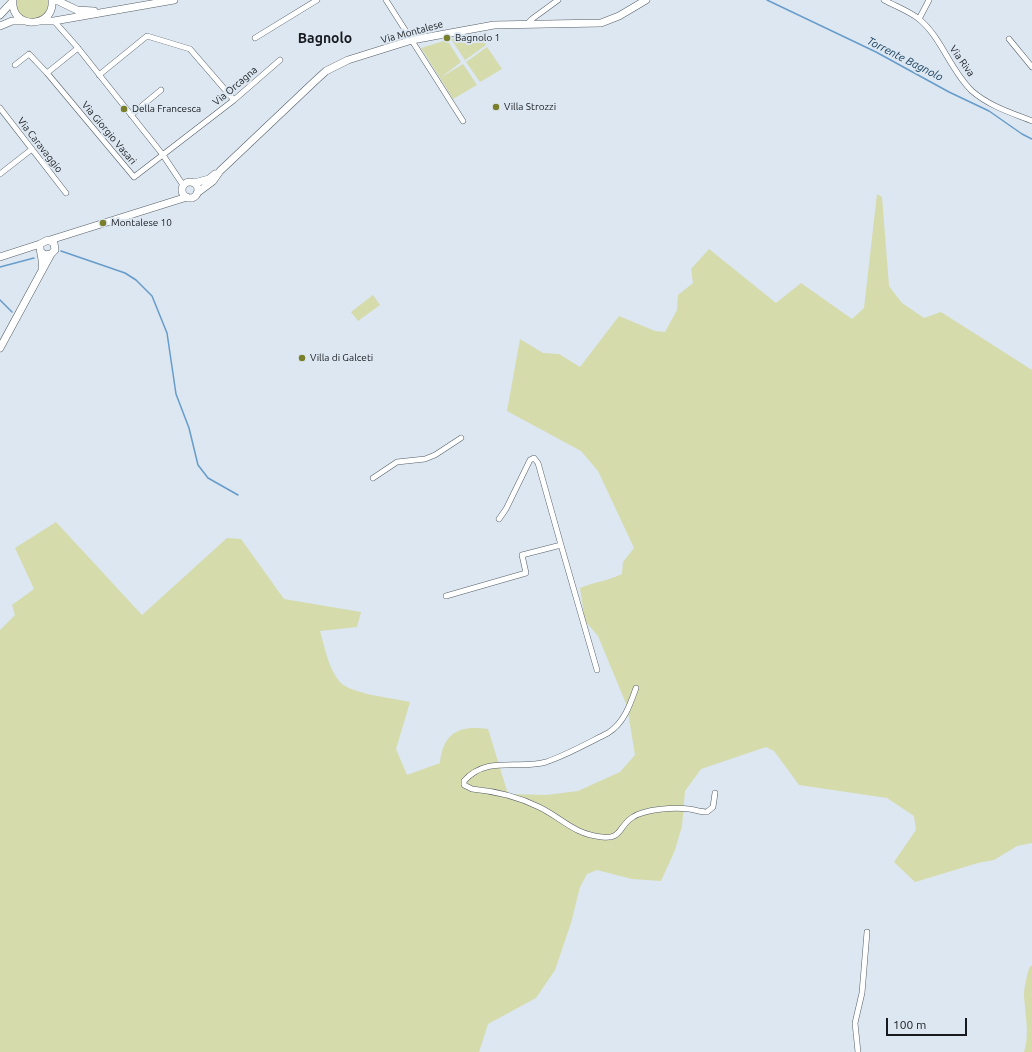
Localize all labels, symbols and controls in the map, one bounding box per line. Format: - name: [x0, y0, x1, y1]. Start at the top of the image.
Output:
- street label: Via Montalese: [380, 18, 444, 46]
- district label: Bagnolo: [298, 30, 352, 46]
- place label: Bagnolo 1: [455, 32, 500, 44]
- marker: Bagnolo 1: [442, 33, 452, 43]
- water label: Torrente Bagnolo: [865, 34, 945, 84]
- street label: Via Riva: [947, 43, 977, 79]
- street label: Via Orcagna: [210, 64, 260, 108]
- street label: Via Giorgio Vasari: [79, 99, 139, 167]
- place label: Villa Strozzi: [504, 101, 556, 113]
- marker: Villa Strozzi: [491, 102, 501, 112]
- place label: Della Francesca: [132, 103, 201, 115]
- marker: Della Francesca: [119, 104, 129, 114]
- street label: Via Caravaggio: [15, 115, 65, 175]
- place label: Montalese 10: [111, 217, 172, 229]
- marker: Montalese 10: [98, 218, 108, 228]
- place label: Villa di Galceti: [310, 352, 373, 364]
- marker: Villa di Galceti: [297, 353, 307, 363]
- scale bar: [888, 1010, 969, 1036]
- text: 100 m: [893, 1018, 926, 1031]

